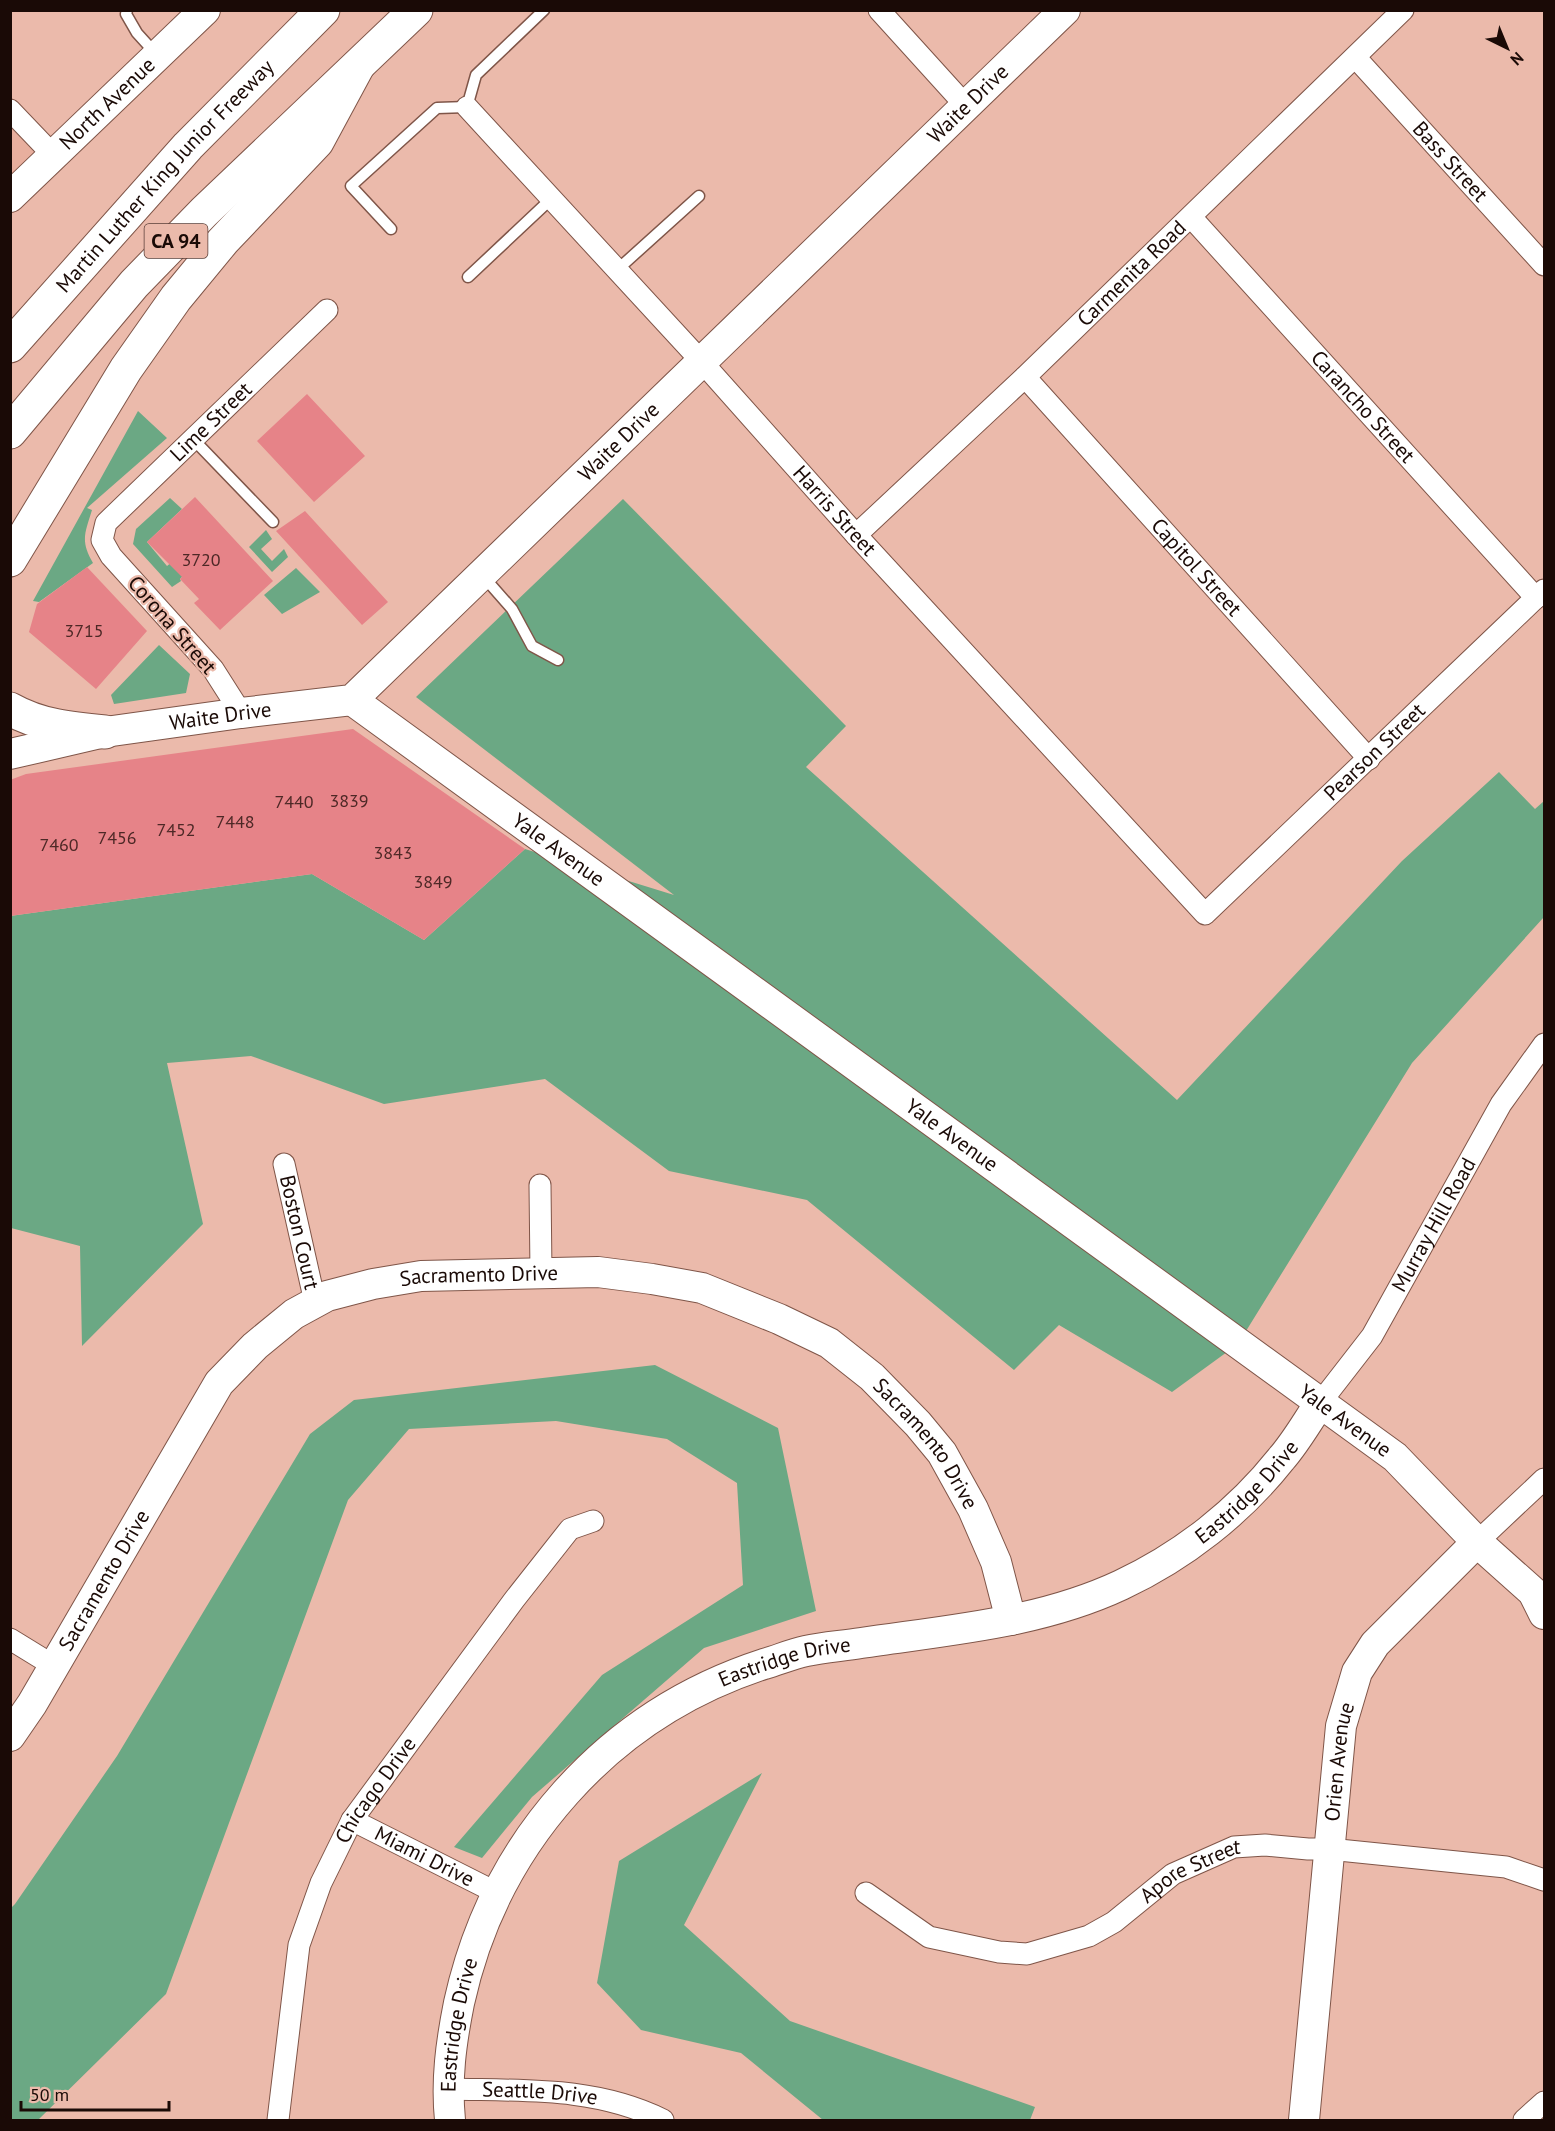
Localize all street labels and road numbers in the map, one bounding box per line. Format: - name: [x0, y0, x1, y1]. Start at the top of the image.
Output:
- street label: North Avenue: [54, 51, 161, 155]
- street label: Martin Luther King Junior Freeway: [50, 53, 279, 298]
- street label: Waite Drive: [921, 58, 1014, 149]
- street label: Bass Street: [1407, 115, 1494, 207]
- street label: Carmenita Road: [1071, 214, 1192, 332]
- road number: CA 94: [144, 224, 207, 258]
- street label: Carancho Street: [1305, 344, 1421, 468]
- street label: Lime Street: [164, 376, 257, 467]
- street label: Waite Drive: [572, 396, 665, 487]
- street label: Harris Street: [787, 459, 882, 561]
- street label: Capitol Street: [1146, 512, 1248, 622]
- street label: Corona Street: [122, 570, 223, 680]
- street label: Waite Drive: [167, 696, 273, 736]
- street label: Pearson Street: [1318, 697, 1430, 806]
- street label: Yale Avenue: [507, 807, 610, 892]
- street label: Yale Avenue: [900, 1092, 1004, 1178]
- street label: Murray Hill Road: [1385, 1153, 1481, 1296]
- street label: Boston Court: [274, 1172, 326, 1292]
- street label: Sacramento Drive: [397, 1259, 558, 1292]
- street label: Sacramento Drive: [868, 1372, 984, 1514]
- street label: Yale Avenue: [1294, 1378, 1397, 1463]
- street label: Eastridge Drive: [1189, 1435, 1304, 1550]
- street label: Sacramento Drive: [52, 1505, 155, 1655]
- street label: Eastridge Drive: [714, 1631, 852, 1693]
- street label: Orien Avenue: [1318, 1699, 1360, 1822]
- street label: Chicago Drive: [329, 1731, 422, 1848]
- street label: Miami Drive: [370, 1820, 479, 1892]
- street label: Apore Street: [1134, 1833, 1241, 1909]
- street label: Eastridge Drive: [435, 1954, 483, 2092]
- street label: Seattle Drive: [482, 2076, 600, 2111]

